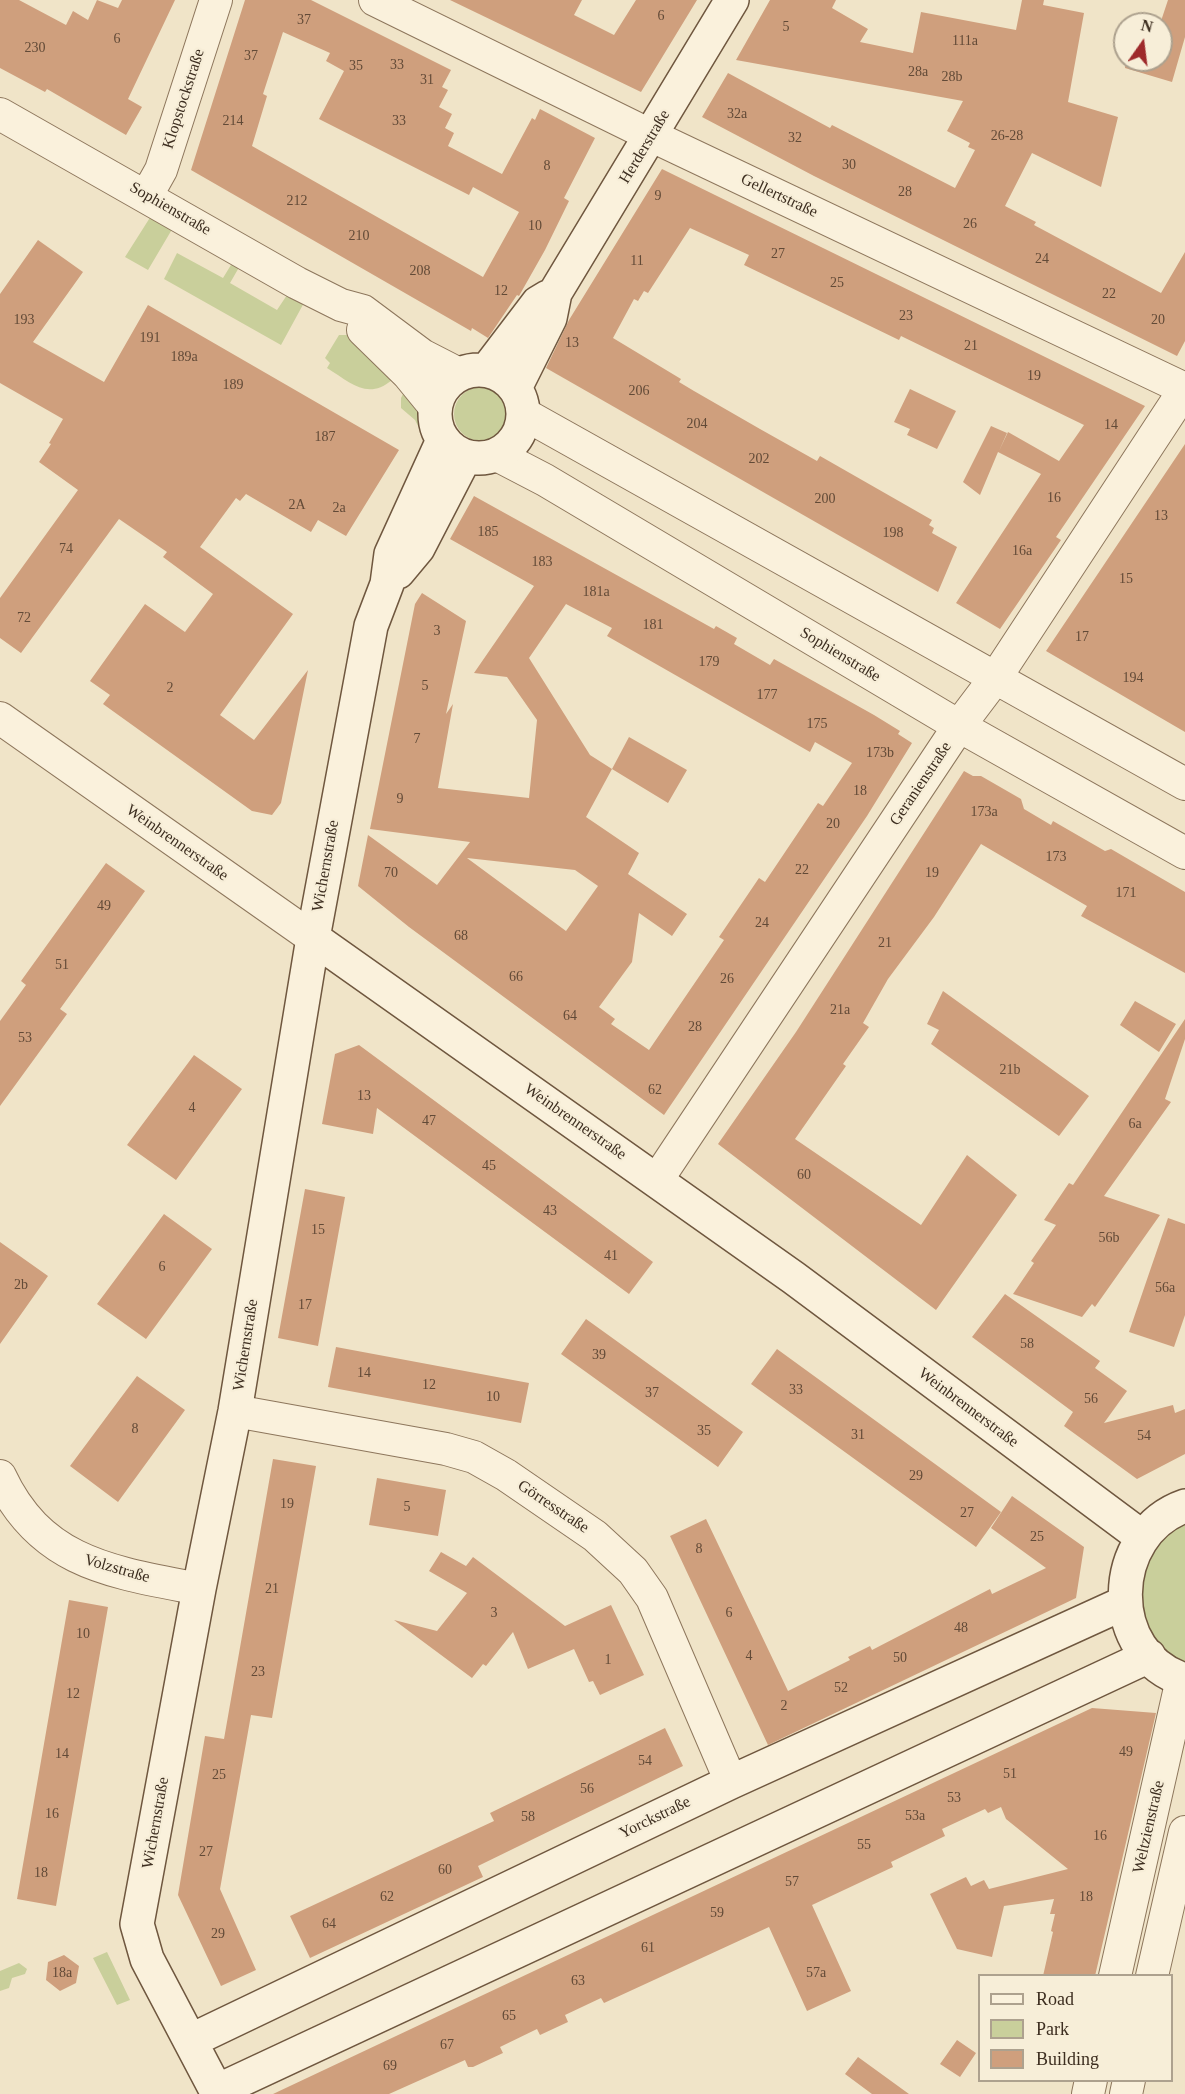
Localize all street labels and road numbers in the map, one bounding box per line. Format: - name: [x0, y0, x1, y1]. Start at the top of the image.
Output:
- street label: Klopstockstraße: [159, 47, 209, 151]
- street label: Herderstraße: [615, 107, 675, 187]
- street label: Gellertstraße: [738, 170, 820, 222]
- street label: Sophienstraße: [126, 178, 214, 240]
- street label: Sophienstraße: [796, 623, 884, 687]
- street label: Geranienstraße: [886, 738, 956, 830]
- street label: Weinbrennerstraße: [122, 801, 232, 885]
- street label: Wichernstraße: [309, 819, 343, 913]
- street label: Weinbrennerstraße: [520, 1080, 630, 1164]
- street label: Wichernstraße: [229, 1298, 263, 1392]
- street label: Weinbrennerstraße: [914, 1364, 1022, 1452]
- street label: Görresstraße: [514, 1476, 592, 1538]
- street label: Volzstraße: [82, 1551, 152, 1587]
- street label: Wichernstraße: [139, 1776, 173, 1870]
- street label: Weltzienstraße: [1129, 1779, 1169, 1875]
- street label: Yorckstraße: [616, 1793, 694, 1843]

